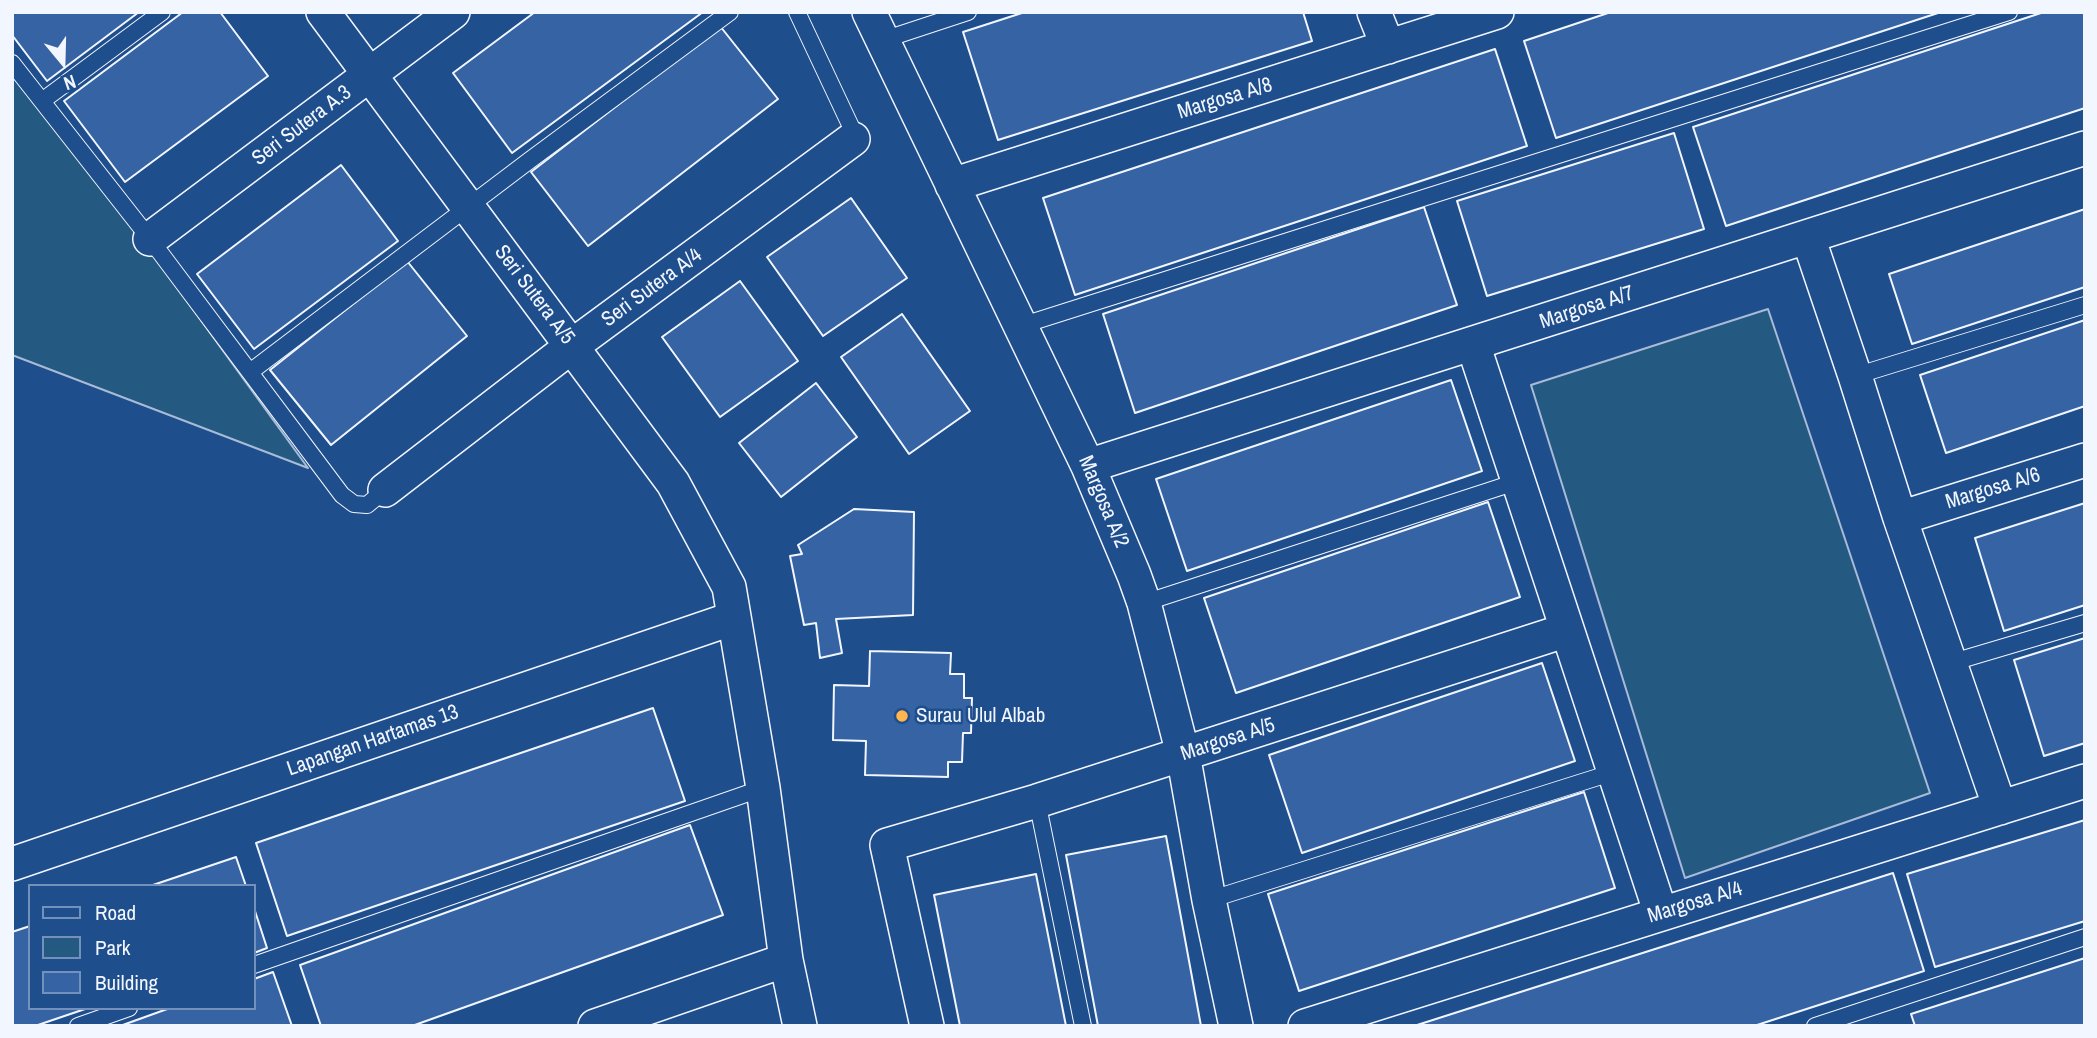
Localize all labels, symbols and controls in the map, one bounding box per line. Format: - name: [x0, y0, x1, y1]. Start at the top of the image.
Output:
- north arrow: [28, 28, 98, 98]
- text: N: [60, 69, 79, 97]
- street label: Margosa A/8: [1175, 73, 1275, 125]
- street label: Seri Sutera A.3: [247, 81, 357, 171]
- street label: Seri Sutera A/5: [489, 240, 579, 350]
- street label: Seri Sutera A/4: [597, 243, 707, 333]
- street label: Margosa A/7: [1537, 281, 1637, 335]
- street label: Margosa A/2: [1072, 452, 1134, 552]
- street label: Margosa A/6: [1943, 463, 2043, 515]
- street label: Lapangan Hartamas 13: [284, 700, 462, 782]
- place label: Surau Ulul Albab: [916, 703, 1045, 729]
- marker: Surau Ulul Albab: [894, 708, 910, 724]
- street label: Margosa A/5: [1178, 713, 1278, 767]
- street label: Margosa A/4: [1645, 877, 1745, 929]
- legend: [28, 884, 256, 1010]
- text: Road: [95, 898, 136, 927]
- text: Park: [95, 933, 130, 962]
- text: Building: [95, 968, 158, 997]

